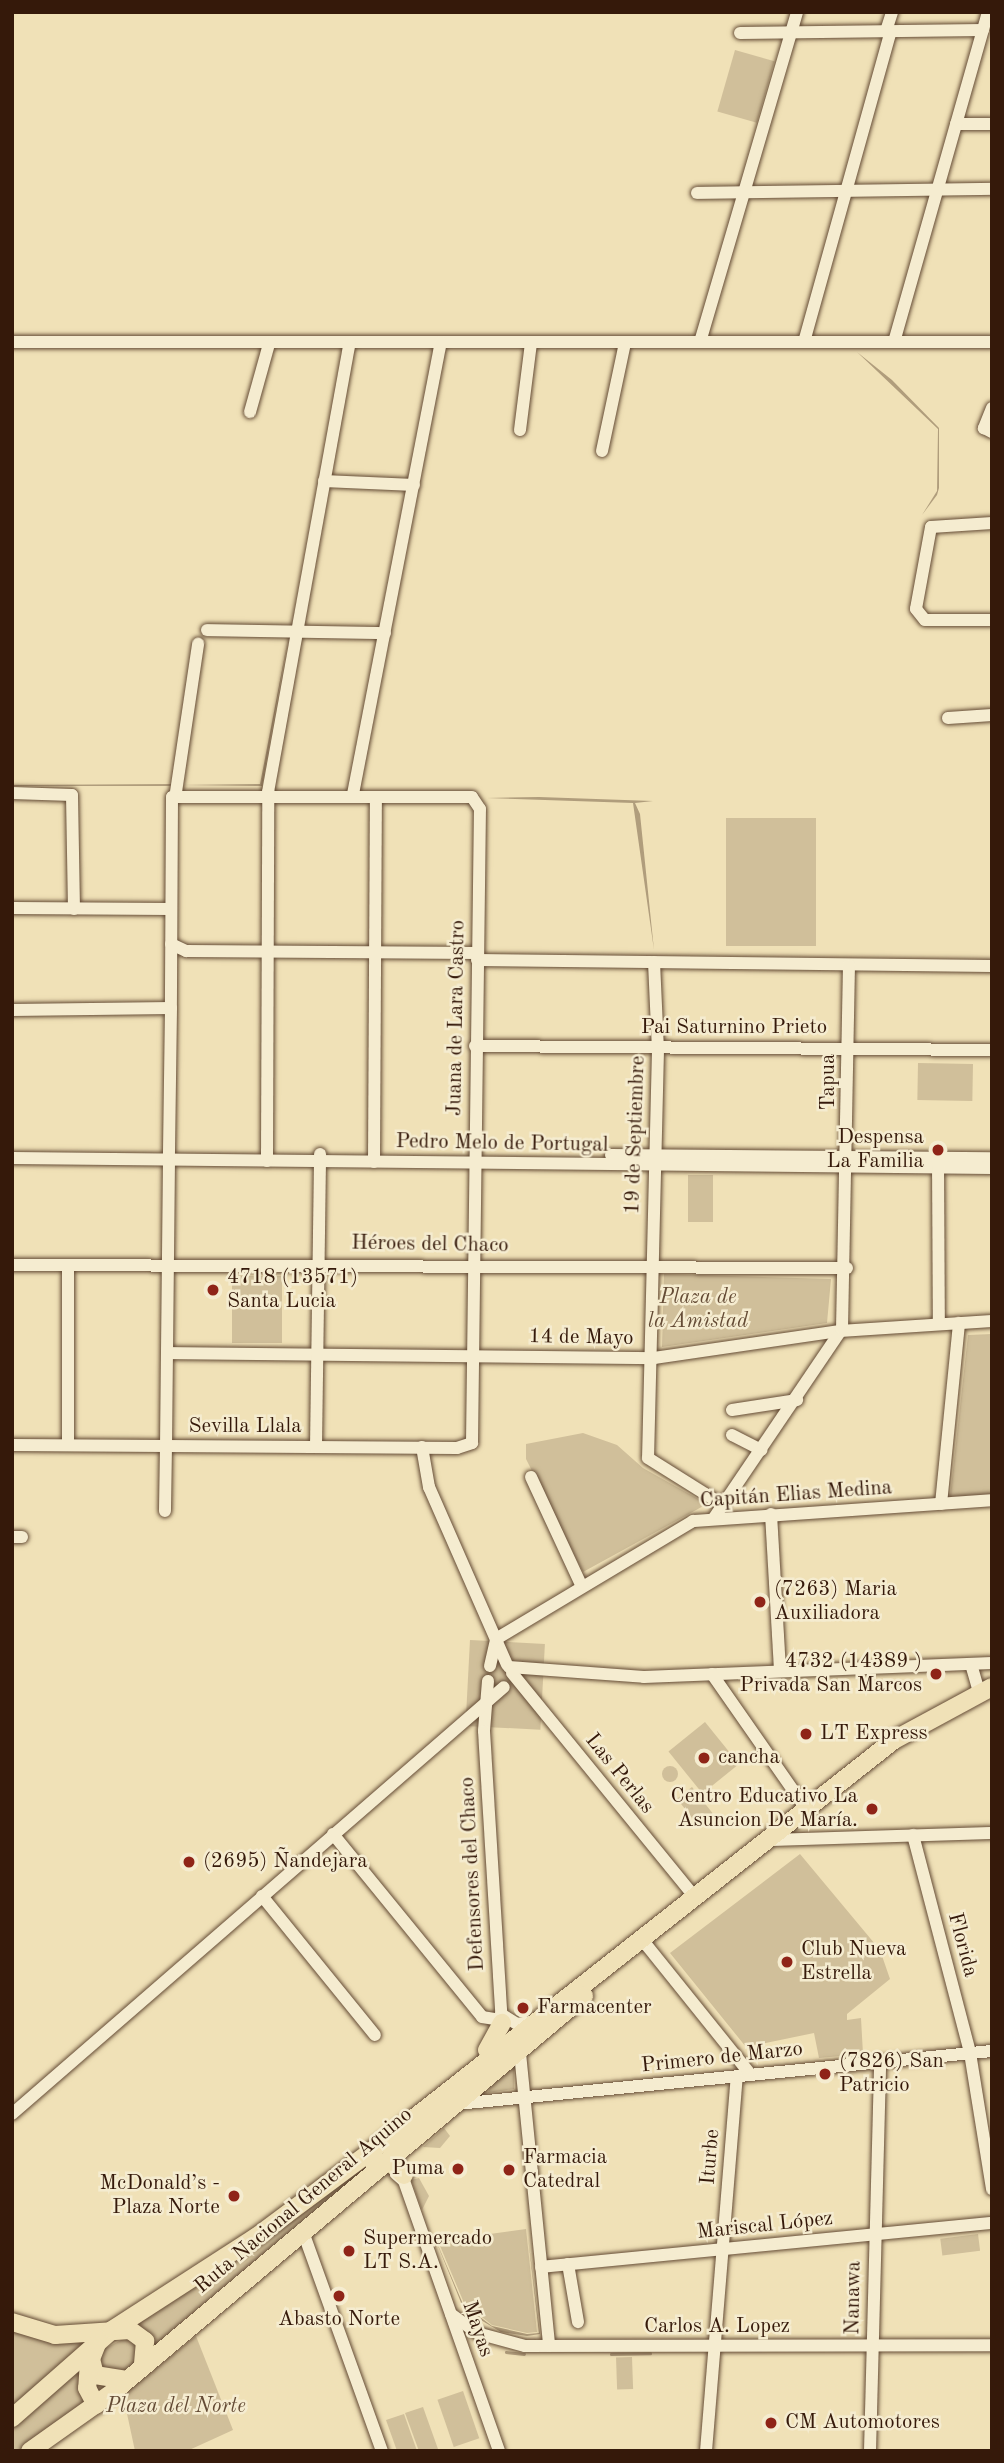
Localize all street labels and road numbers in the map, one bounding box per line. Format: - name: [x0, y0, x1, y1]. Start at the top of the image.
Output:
- street label: Juana de Lara Castro: [443, 920, 471, 1116]
- street label: Pai Saturnino Prieto: [641, 1015, 827, 1041]
- street label: Tapua: [816, 1054, 842, 1110]
- street label: 19 de Septiembre: [621, 1055, 651, 1215]
- street label: Pedro Melo de Portugal: [395, 1130, 609, 1158]
- street label: Héroes del Chaco: [351, 1231, 509, 1259]
- street label: 14 de Mayo: [528, 1324, 634, 1352]
- street label: Sevilla Llala: [188, 1414, 302, 1440]
- street label: Capitán Elias Medina: [699, 1476, 893, 1514]
- street label: Las Perlas: [579, 1729, 659, 1819]
- street label: Defensores del Chaco: [455, 1776, 491, 1972]
- street label: Florida: [941, 1910, 983, 1980]
- street label: Primero de Marzo: [640, 2037, 804, 2079]
- street label: Ruta Nacional General Aquino: [190, 2103, 418, 2299]
- street label: Iturbe: [696, 2128, 726, 2186]
- street label: Mariscal López: [696, 2206, 834, 2246]
- street label: Nanawa: [841, 2261, 867, 2335]
- street label: Mayas: [456, 2298, 498, 2360]
- street label: Carlos A. Lopez: [644, 2314, 790, 2340]

